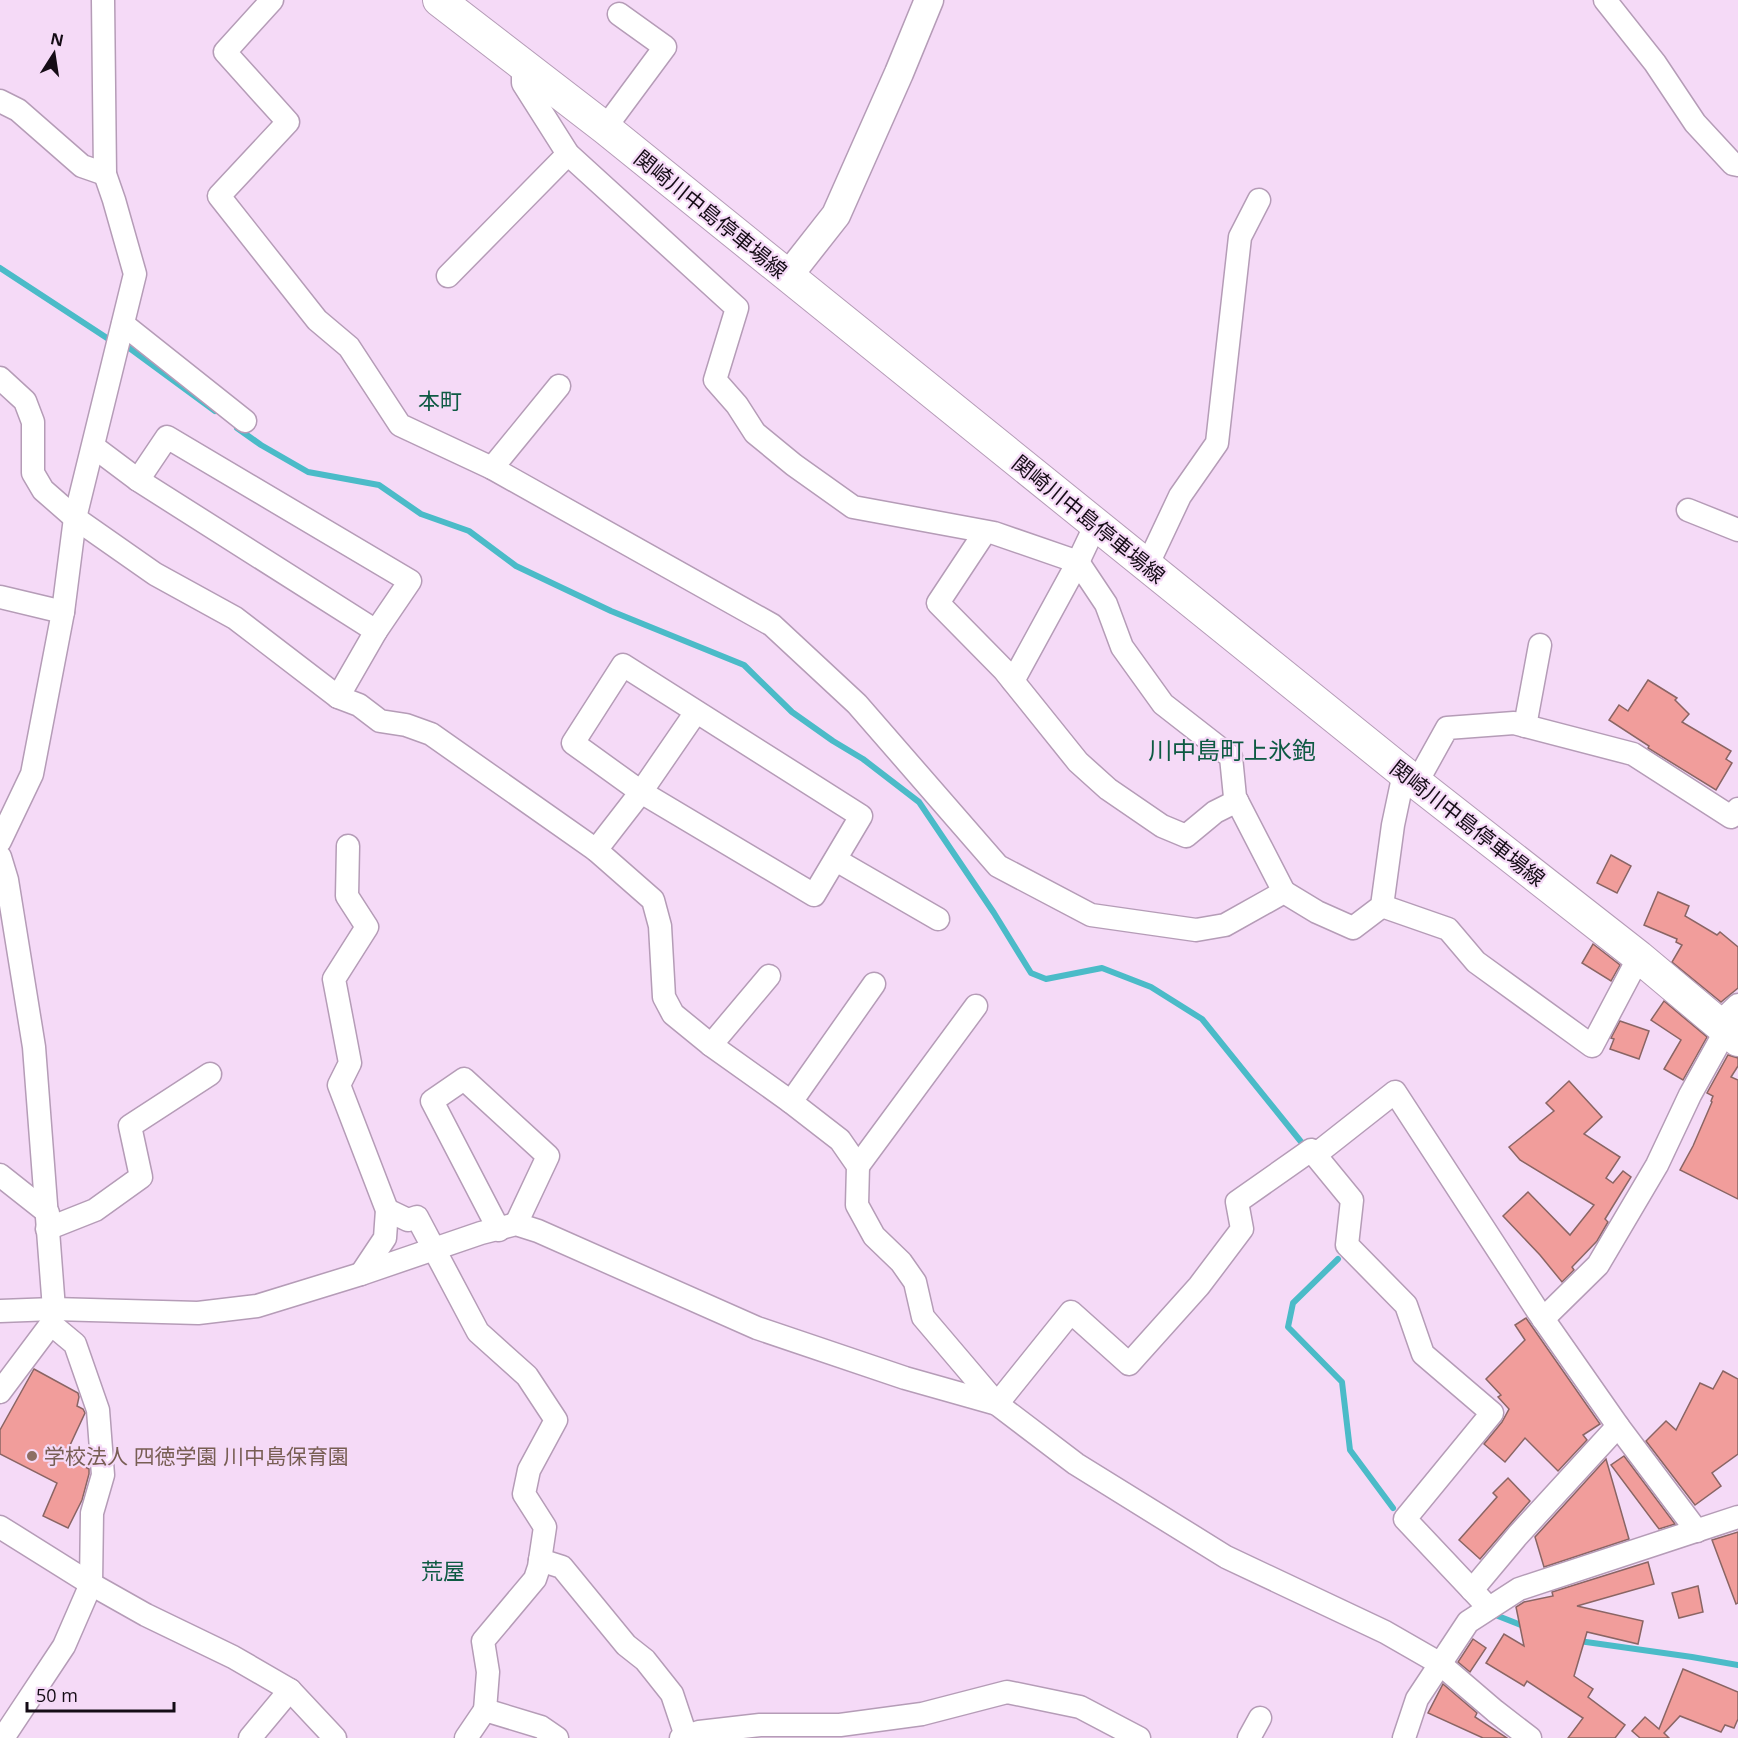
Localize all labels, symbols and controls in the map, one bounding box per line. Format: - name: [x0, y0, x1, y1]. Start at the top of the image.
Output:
- north arrow: [24, 24, 84, 84]
- text: N: [48, 27, 66, 51]
- street label: 関崎川中島停車場線: [629, 144, 793, 284]
- district label: 本町: [418, 385, 462, 415]
- street label: 関崎川中島停車場線: [1007, 449, 1171, 589]
- district label: 川中島町上氷鉋: [1148, 733, 1316, 766]
- street label: 関崎川中島停車場線: [1385, 754, 1551, 892]
- place label: 学校法人 四徳学園 川中島保育園: [44, 1442, 349, 1470]
- marker: 学校法人 四徳学園 川中島保育園: [25, 1449, 39, 1463]
- district label: 荒屋: [421, 1555, 465, 1585]
- scale bar: [27, 1675, 174, 1713]
- text: 50 m: [36, 1683, 78, 1707]

